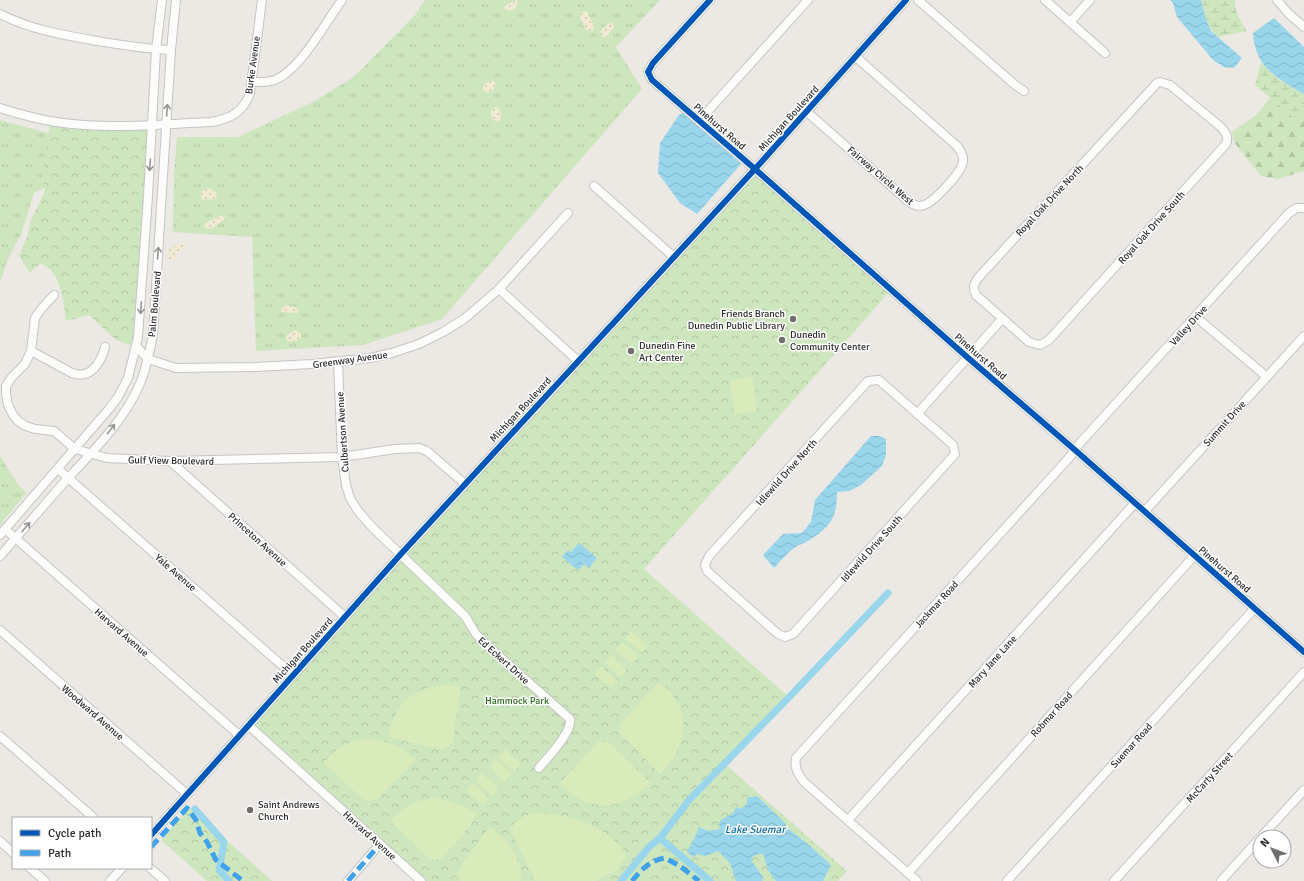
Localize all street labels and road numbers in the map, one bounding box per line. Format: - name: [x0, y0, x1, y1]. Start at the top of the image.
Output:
- street label: Burke Avenue: [243, 35, 263, 95]
- street label: Michigan Boulevard: [756, 83, 822, 154]
- street label: Pinehurst Road: [691, 101, 748, 153]
- street label: Fairway Circle West: [845, 144, 916, 208]
- street label: Royal Oak Drive North: [1013, 162, 1086, 239]
- street label: Royal Oak Drive South: [1116, 189, 1188, 267]
- street label: Palm Boulevard: [146, 270, 164, 338]
- street label: Valley Drive: [1167, 303, 1210, 348]
- street label: Pinehurst Road: [952, 331, 1009, 383]
- street label: Greenway Avenue: [312, 349, 388, 371]
- street label: Michigan Boulevard: [487, 375, 554, 445]
- street label: Culbertson Avenue: [334, 391, 352, 473]
- street label: Summit Drive: [1201, 398, 1249, 449]
- street label: Idlewild Drive North: [754, 437, 820, 509]
- street label: Gulf View Boulevard: [128, 454, 214, 468]
- street label: Princeton Avenue: [226, 510, 289, 569]
- street label: Idlewild Drive South: [838, 513, 905, 585]
- street label: Pinehurst Road: [1196, 544, 1253, 596]
- street label: Yale Avenue: [152, 552, 199, 594]
- street label: Jackmar Road: [912, 579, 961, 631]
- street label: Harvard Avenue: [92, 606, 151, 660]
- street label: Michigan Boulevard: [270, 615, 336, 686]
- street label: Mary Jane Lane: [966, 633, 1019, 690]
- street label: Ed Eckert Drive: [475, 635, 532, 687]
- street label: Woodward Avenue: [59, 683, 126, 743]
- street label: Robmar Road: [1028, 690, 1075, 740]
- street label: Suemar Road: [1108, 721, 1155, 771]
- street label: McCarty Street: [1184, 749, 1236, 806]
- street label: Harvard Avenue: [340, 809, 399, 863]

